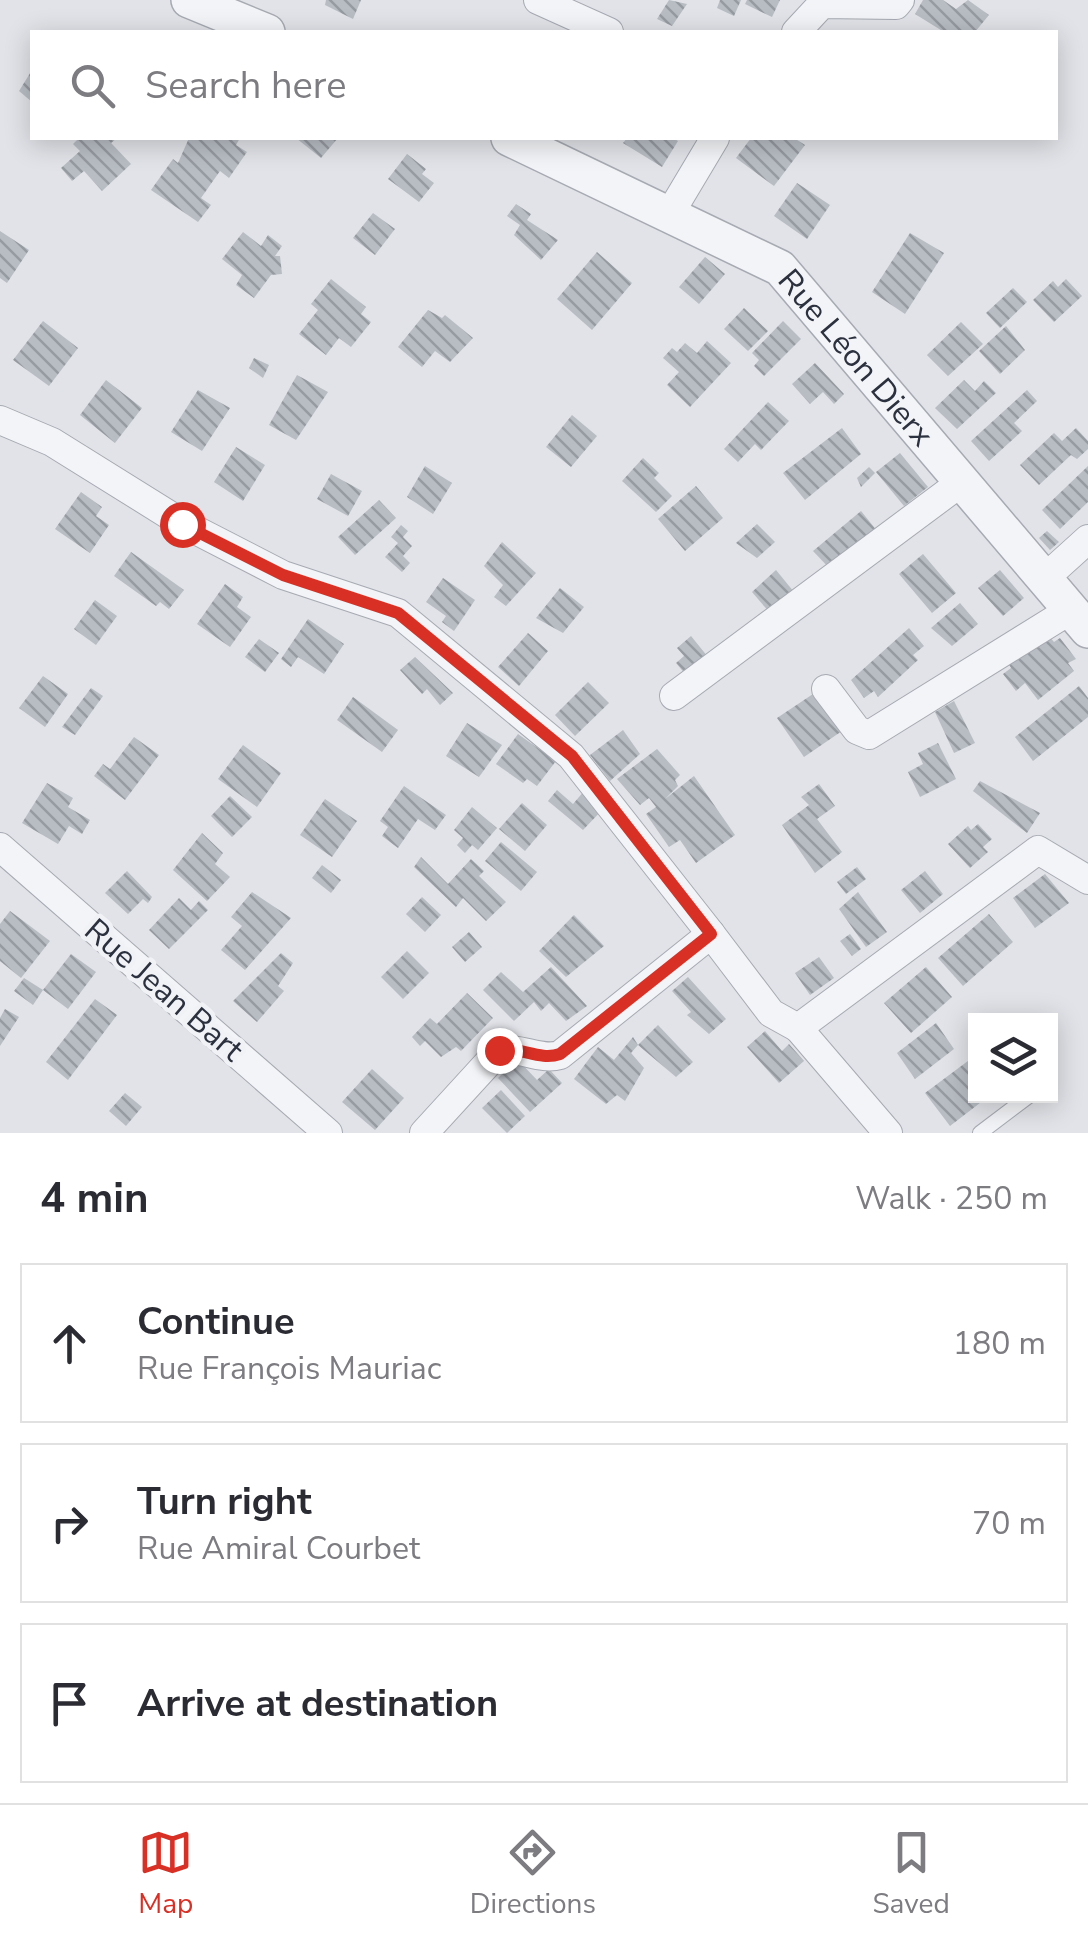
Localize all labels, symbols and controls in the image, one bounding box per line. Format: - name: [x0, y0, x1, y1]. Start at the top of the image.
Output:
- search box: [30, 30, 1058, 140]
- icon: search: [65, 58, 120, 113]
- text: Search here: [145, 60, 346, 111]
- street label: Rue Léon Dierx: [769, 260, 944, 455]
- route start: [160, 502, 206, 548]
- street label: Rue Jean Bart: [75, 909, 253, 1072]
- map controls: [968, 1013, 1058, 1103]
- button: layers: [968, 1013, 1058, 1103]
- route end: [477, 1028, 523, 1074]
- text: 4 min: [40, 1170, 149, 1227]
- text: Walk · 250 m: [855, 1177, 1048, 1220]
- text: Continue: [137, 1296, 295, 1347]
- icon: ahead: [42, 1316, 97, 1371]
- text: 180 m: [953, 1322, 1046, 1365]
- text: Rue François Mauriac: [137, 1347, 442, 1390]
- text: Turn right: [137, 1476, 312, 1527]
- icon: right: [42, 1496, 97, 1551]
- text: 70 m: [972, 1502, 1046, 1545]
- text: Rue Amiral Courbet: [137, 1527, 420, 1570]
- icon: arrive: [42, 1676, 97, 1731]
- text: Arrive at destination: [137, 1678, 498, 1729]
- tab: Map: [138, 1825, 193, 1923]
- tab: Directions: [470, 1825, 596, 1923]
- tab: Saved: [872, 1825, 950, 1923]

